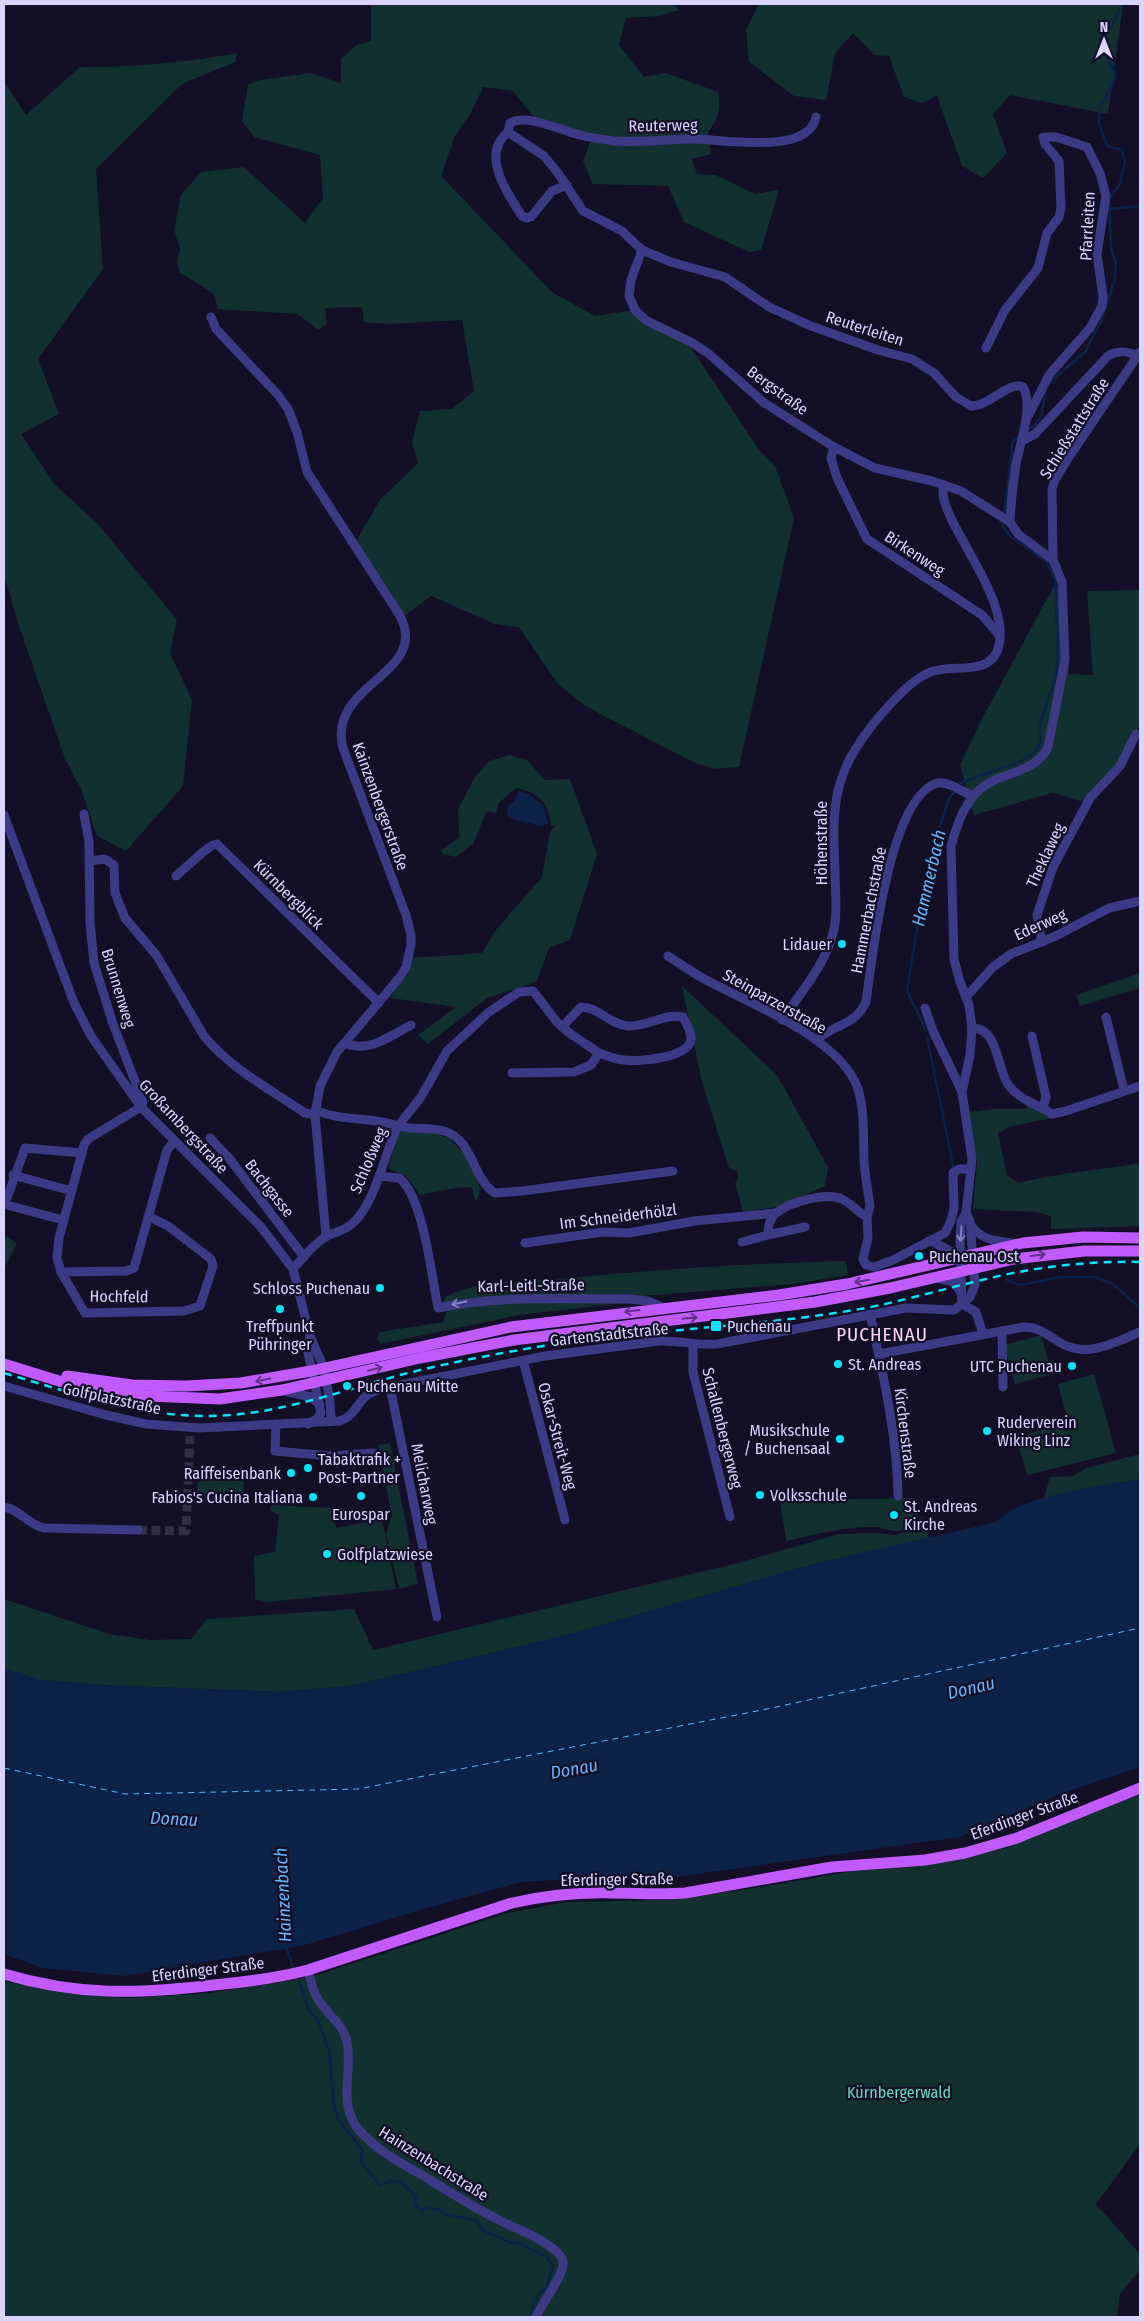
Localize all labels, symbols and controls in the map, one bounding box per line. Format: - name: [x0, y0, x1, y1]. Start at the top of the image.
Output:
- north arrow: [1079, 15, 1129, 65]
- text: N: [1100, 19, 1108, 36]
- street label: Reuterweg: [628, 115, 698, 136]
- street label: Pfarrleiten: [1076, 191, 1099, 261]
- street label: Reuterleiten: [824, 307, 906, 350]
- street label: Bergstraße: [743, 362, 812, 419]
- street label: Schießstattstraße: [1036, 374, 1113, 482]
- street label: Birkenweg: [881, 527, 949, 580]
- street label: Kainzenbergerstraße: [349, 740, 413, 873]
- street label: Höhenstraße: [812, 801, 831, 885]
- street label: Theklaweg: [1022, 819, 1069, 891]
- water label: Hammerbach: [907, 828, 951, 928]
- street label: Hammerbachstraße: [847, 845, 890, 975]
- street label: Kürnbergblick: [250, 855, 328, 934]
- street label: Ederweg: [1011, 904, 1070, 944]
- place label: Lidauer: [783, 935, 832, 954]
- marker: Lidauer: [836, 938, 848, 950]
- street label: Brunnenweg: [97, 946, 140, 1030]
- street label: Steinparzerstraße: [719, 965, 830, 1038]
- street label: Großambergstraße: [135, 1075, 232, 1178]
- street label: Schloßweg: [346, 1124, 391, 1196]
- street label: Bachgasse: [241, 1156, 298, 1221]
- street label: Im Schneiderhölzl: [558, 1200, 678, 1233]
- one-way arrow: [956, 1226, 965, 1242]
- place label: Puchenau Ost: [929, 1247, 1020, 1266]
- marker: Puchenau Ost: [913, 1250, 925, 1262]
- one-way arrow: [1030, 1250, 1046, 1260]
- street label: Karl-Leitl-Straße: [477, 1275, 585, 1296]
- one-way arrow: [854, 1277, 870, 1286]
- place label: Schloss Puchenau: [253, 1279, 370, 1298]
- marker: Schloss Puchenau: [374, 1282, 386, 1294]
- street label: Hochfeld: [89, 1286, 149, 1307]
- one-way arrow: [452, 1299, 468, 1309]
- marker: Treffpunkt Pühringer: [274, 1303, 286, 1315]
- one-way arrow: [624, 1306, 640, 1316]
- one-way arrow: [682, 1313, 698, 1323]
- place label: Treffpunkt Pühringer: [246, 1317, 315, 1354]
- place label: Puchenau: [727, 1317, 791, 1336]
- street label: Gartenstadtstraße: [549, 1319, 669, 1350]
- marker: Puchenau: [709, 1319, 723, 1333]
- district label: PUCHENAU: [836, 1323, 928, 1346]
- place label: St. Andreas: [848, 1355, 921, 1374]
- place label: UTC Puchenau: [970, 1357, 1062, 1376]
- marker: St. Andreas: [832, 1358, 844, 1370]
- marker: UTC Puchenau: [1066, 1360, 1078, 1372]
- one-way arrow: [366, 1364, 382, 1373]
- street label: Schallenbergerweg: [698, 1366, 747, 1491]
- one-way arrow: [256, 1375, 272, 1385]
- place label: Puchenau Mitte: [357, 1377, 459, 1396]
- street label: Golfplatzstraße: [61, 1379, 163, 1418]
- marker: Puchenau Mitte: [341, 1380, 353, 1392]
- street label: Oskar-Streit-Weg: [534, 1380, 581, 1492]
- street label: Kirchenstraße: [891, 1387, 920, 1479]
- place label: Ruderverein Wiking Linz: [997, 1413, 1077, 1450]
- place label: Musikschule / Buchensaal: [744, 1421, 830, 1458]
- marker: Ruderverein Wiking Linz: [981, 1425, 993, 1437]
- marker: Musikschule / Buchensaal: [834, 1433, 846, 1445]
- street label: Melicharweg: [407, 1442, 442, 1527]
- place label: Tabaktrafik + Post-Partner: [318, 1450, 401, 1487]
- marker: Tabaktrafik + Post-Partner: [302, 1462, 314, 1474]
- place label: Raiffeisenbank: [184, 1464, 282, 1483]
- marker: Raiffeisenbank: [285, 1467, 297, 1479]
- place label: Volksschule: [770, 1486, 847, 1505]
- place label: Fabios's Cucina Italiana: [151, 1488, 303, 1507]
- marker: Volksschule: [754, 1489, 766, 1501]
- marker: Eurospar: [355, 1490, 367, 1502]
- marker: Fabios's Cucina Italiana: [307, 1491, 319, 1503]
- place label: St. Andreas Kirche: [904, 1497, 977, 1534]
- place label: Eurospar: [332, 1505, 390, 1524]
- marker: St. Andreas Kirche: [888, 1509, 900, 1521]
- place label: Golfplatzwiese: [337, 1545, 433, 1564]
- marker: Golfplatzwiese: [321, 1548, 333, 1560]
- water label: Donau: [945, 1672, 997, 1704]
- water label: Donau: [548, 1754, 600, 1784]
- street label: Eferdinger Straße: [968, 1787, 1081, 1844]
- water label: Donau: [149, 1807, 199, 1831]
- water label: Hainzenbach: [270, 1847, 296, 1943]
- street label: Eferdinger Straße: [560, 1869, 674, 1890]
- street label: Eferdinger Straße: [151, 1953, 265, 1986]
- park label: Kürnbergerwald: [847, 2083, 951, 2102]
- street label: Hainzenbachstraße: [375, 2122, 492, 2205]

